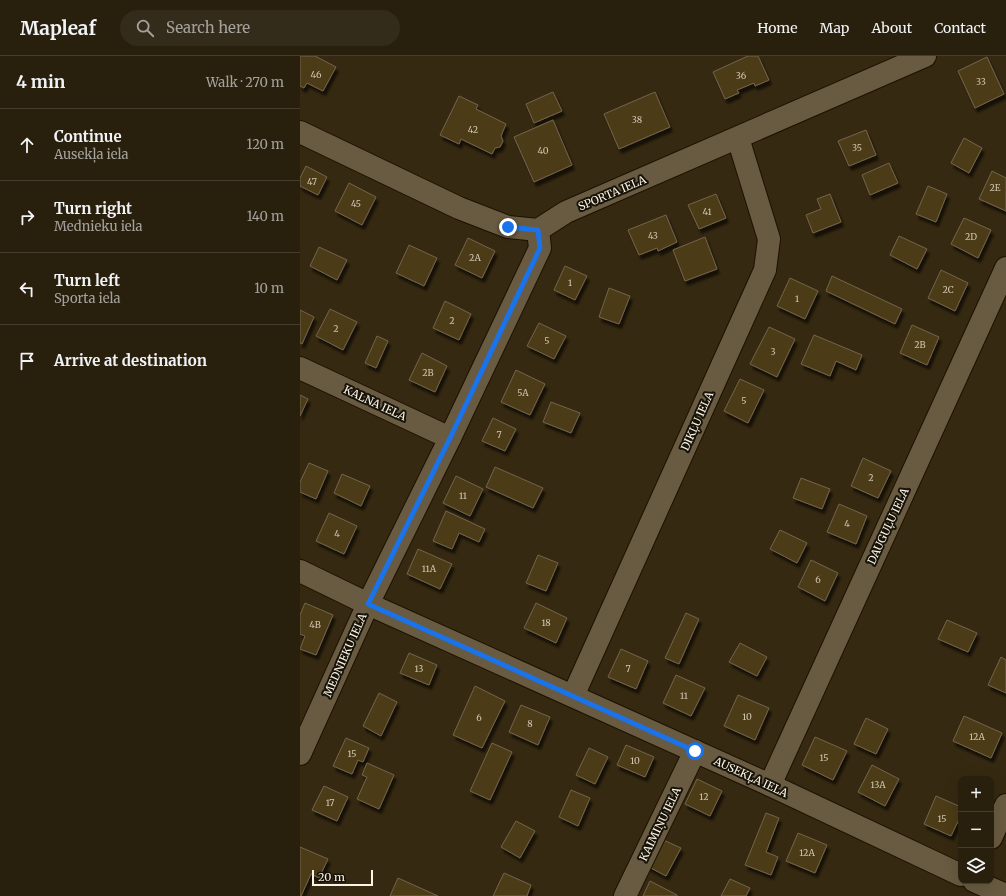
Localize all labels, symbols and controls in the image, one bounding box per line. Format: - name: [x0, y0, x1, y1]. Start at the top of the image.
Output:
- search box: [120, 10, 400, 46]
- text: Mapleaf: [20, 16, 96, 40]
- icon: search: [134, 17, 156, 39]
- text: Search here: [166, 18, 250, 37]
- text: Home: [757, 19, 798, 37]
- text: Map: [820, 19, 849, 37]
- text: About: [871, 19, 912, 37]
- text: Contact: [934, 19, 986, 37]
- house number: 46: [311, 69, 322, 80]
- house number: 36: [736, 70, 747, 81]
- text: 4 min: [16, 71, 65, 93]
- text: Walk · 270 m: [206, 74, 284, 91]
- house number: 33: [976, 76, 986, 87]
- house number: 38: [632, 114, 642, 125]
- house number: 42: [468, 124, 478, 135]
- text: Continue: [54, 127, 122, 146]
- icon: ahead: [16, 134, 38, 156]
- text: 120 m: [246, 136, 284, 153]
- house number: 35: [852, 142, 862, 153]
- house number: 40: [537, 145, 549, 156]
- text: Ausekļa iela: [54, 146, 128, 163]
- street label: SPORTA IELA: [576, 172, 648, 214]
- house number: 47: [307, 176, 317, 187]
- house number: 2E: [990, 182, 1001, 193]
- house number: 45: [351, 198, 361, 209]
- text: Turn right: [54, 199, 132, 218]
- icon: right: [16, 206, 38, 228]
- house number: 41: [703, 206, 711, 217]
- text: 140 m: [247, 208, 284, 225]
- text: Mednieku iela: [54, 218, 143, 235]
- route end: [499, 218, 517, 236]
- house number: 43: [648, 230, 658, 241]
- house number: 2D: [965, 231, 977, 242]
- house number: 2A: [469, 252, 482, 263]
- text: Turn left: [54, 271, 120, 290]
- house number: 1: [568, 277, 572, 288]
- icon: left: [16, 278, 38, 300]
- text: 10 m: [254, 280, 284, 297]
- house number: 2C: [942, 284, 954, 295]
- text: Sporta iela: [54, 290, 120, 307]
- house number: 1: [795, 293, 799, 304]
- house number: 2: [449, 315, 455, 326]
- house number: 2: [333, 323, 339, 334]
- house number: 5: [544, 335, 550, 346]
- house number: 2B: [914, 339, 926, 350]
- house number: 3: [770, 346, 776, 357]
- icon: arrive: [16, 350, 38, 372]
- text: Arrive at destination: [54, 351, 207, 370]
- house number: 2B: [422, 367, 434, 378]
- street label: KALNA IELA: [341, 382, 409, 424]
- house number: 5A: [517, 387, 529, 398]
- street label: DIKĻU IELA: [678, 389, 716, 453]
- house number: 5: [741, 395, 747, 406]
- house number: 7: [496, 429, 502, 440]
- house number: 2: [868, 472, 874, 483]
- street label: DAUGUĻU IELA: [864, 485, 912, 566]
- house number: 11: [459, 490, 467, 501]
- house number: 4: [844, 518, 850, 529]
- house number: 4: [334, 528, 340, 539]
- house number: 11A: [422, 563, 437, 574]
- house number: 6: [815, 574, 821, 585]
- street label: MEDNIEKU IELA: [320, 611, 370, 699]
- house number: 18: [541, 617, 551, 628]
- house number: 4B: [309, 619, 321, 630]
- house number: 13: [415, 663, 423, 674]
- house number: 7: [625, 663, 631, 674]
- house number: 11: [680, 690, 688, 701]
- house number: 10: [742, 711, 752, 722]
- house number: 6: [476, 712, 482, 723]
- house number: 8: [527, 718, 533, 729]
- house number: 12A: [969, 731, 986, 742]
- route start: [686, 742, 704, 760]
- house number: 15: [347, 748, 357, 759]
- house number: 15: [819, 752, 829, 763]
- street label: AUSEKĻA IELA: [711, 753, 790, 800]
- house number: 10: [630, 755, 640, 766]
- map controls: [958, 776, 994, 884]
- button: +: [958, 776, 994, 812]
- house number: 13A: [870, 779, 886, 790]
- street label: KAIMIŅU IELA: [636, 785, 684, 863]
- house number: 12: [699, 791, 709, 802]
- house number: 17: [326, 797, 334, 808]
- button: −: [958, 812, 994, 848]
- house number: 15: [937, 813, 947, 824]
- house number: 12A: [799, 847, 816, 858]
- button: layers: [958, 848, 994, 884]
- scale bar: [312, 868, 373, 887]
- text: 20 m: [318, 870, 345, 884]

